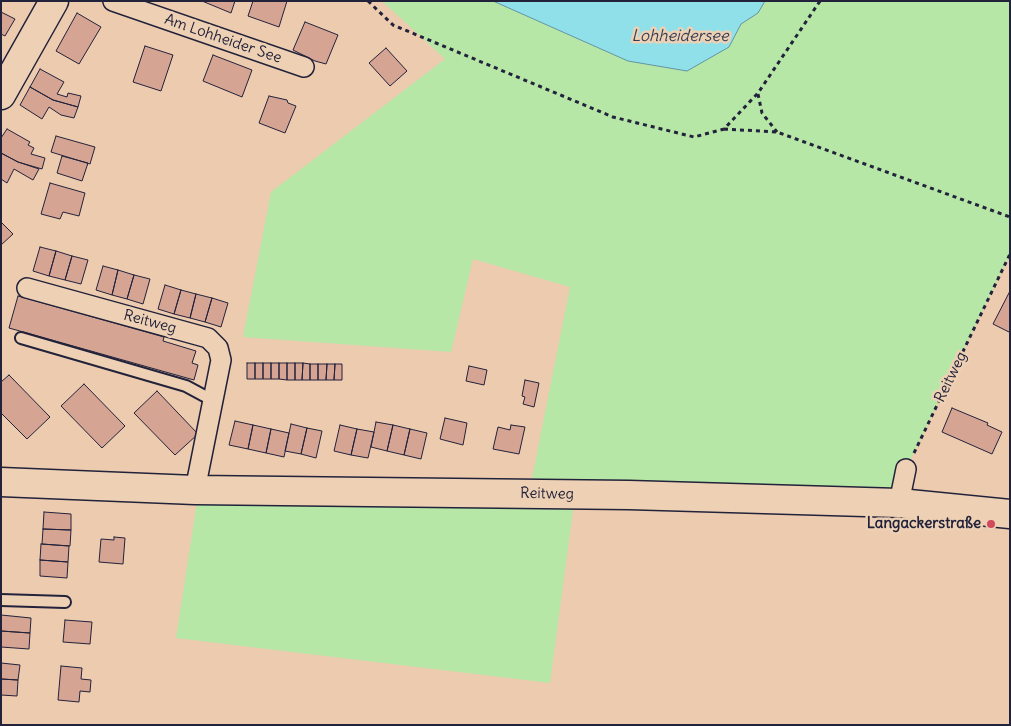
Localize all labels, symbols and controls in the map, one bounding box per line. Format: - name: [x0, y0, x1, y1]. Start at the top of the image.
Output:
- street label: Am Lohheider See: [162, 11, 284, 67]
- water label: Lohheidersee: [631, 26, 729, 46]
- street label: Reitweg: [122, 306, 178, 338]
- street label: Reitweg: [931, 349, 971, 405]
- street label: Reitweg: [520, 485, 574, 503]
- place label: Langackerstraße: [867, 515, 981, 533]
- marker: Langackerstraße: [985, 518, 997, 530]

